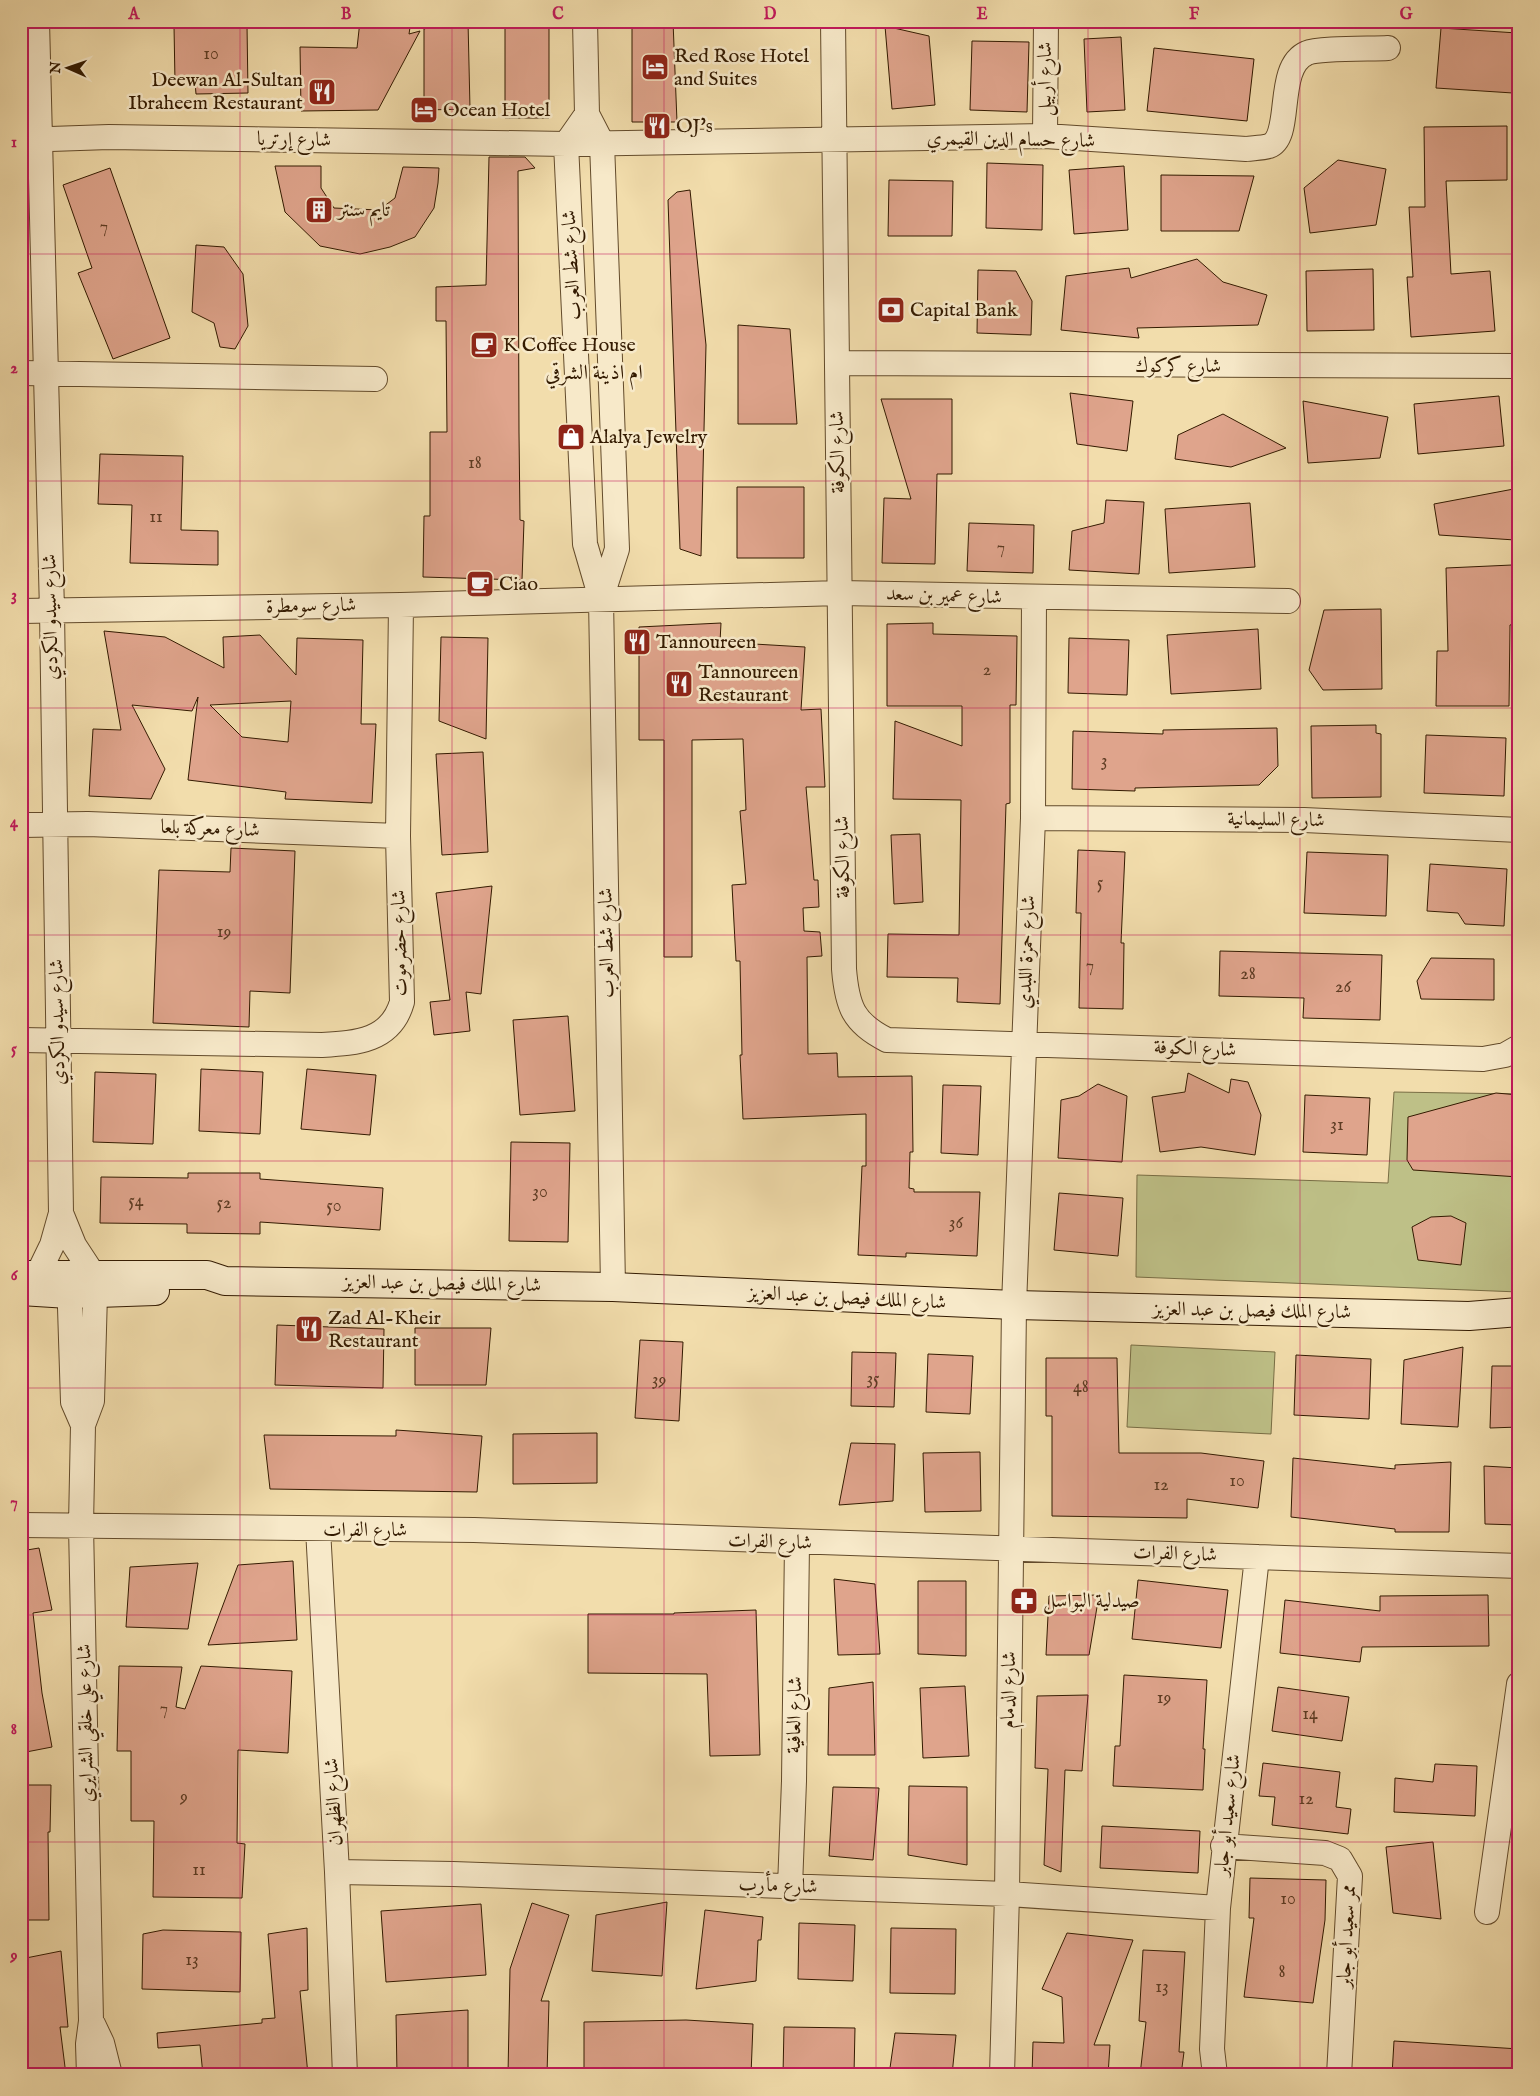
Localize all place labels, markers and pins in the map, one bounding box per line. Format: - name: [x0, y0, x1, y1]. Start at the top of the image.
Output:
- place label: Red Rose Hotel and Suites: [674, 44, 809, 92]
- hotel icon: Red Rose Hotel and Suites: [640, 52, 670, 82]
- place label: Deewan Al-Sultan Ibraheem Restaurant: [128, 68, 303, 116]
- restaurant icon: Deewan Al-Sultan Ibraheem Restaurant: [307, 77, 337, 107]
- hotel icon: Ocean Hotel: [409, 95, 439, 125]
- place label: Ocean Hotel: [443, 98, 551, 123]
- restaurant icon: OJ's: [642, 111, 672, 141]
- place label: OJ's: [676, 114, 713, 139]
- building icon: تايم سنتر: [304, 195, 334, 225]
- place label: تايم سنتر: [336, 198, 390, 227]
- bank icon: Capital Bank: [876, 295, 906, 325]
- place label: Capital Bank: [910, 298, 1018, 323]
- cafe icon: K Coffee House: [469, 330, 499, 360]
- place label: K Coffee House: [503, 333, 636, 358]
- shop icon: Alalya Jewelry: [556, 422, 586, 452]
- place label: Alalya Jewelry: [589, 425, 707, 450]
- cafe icon: Ciao: [465, 569, 495, 599]
- place label: Ciao: [499, 572, 538, 597]
- restaurant icon: Tannoureen: [622, 627, 652, 657]
- place label: Tannoureen: [656, 630, 757, 655]
- place label: Tannoureen Restaurant: [698, 660, 799, 708]
- restaurant icon: Tannoureen Restaurant: [664, 669, 694, 699]
- place label: Zad Al-Kheir Restaurant: [328, 1306, 442, 1354]
- restaurant icon: Zad Al-Kheir Restaurant: [294, 1314, 324, 1344]
- pharmacy icon: صيدلية البواسل: [1009, 1586, 1039, 1616]
- place label: صيدلية البواسل: [1043, 1589, 1140, 1615]

